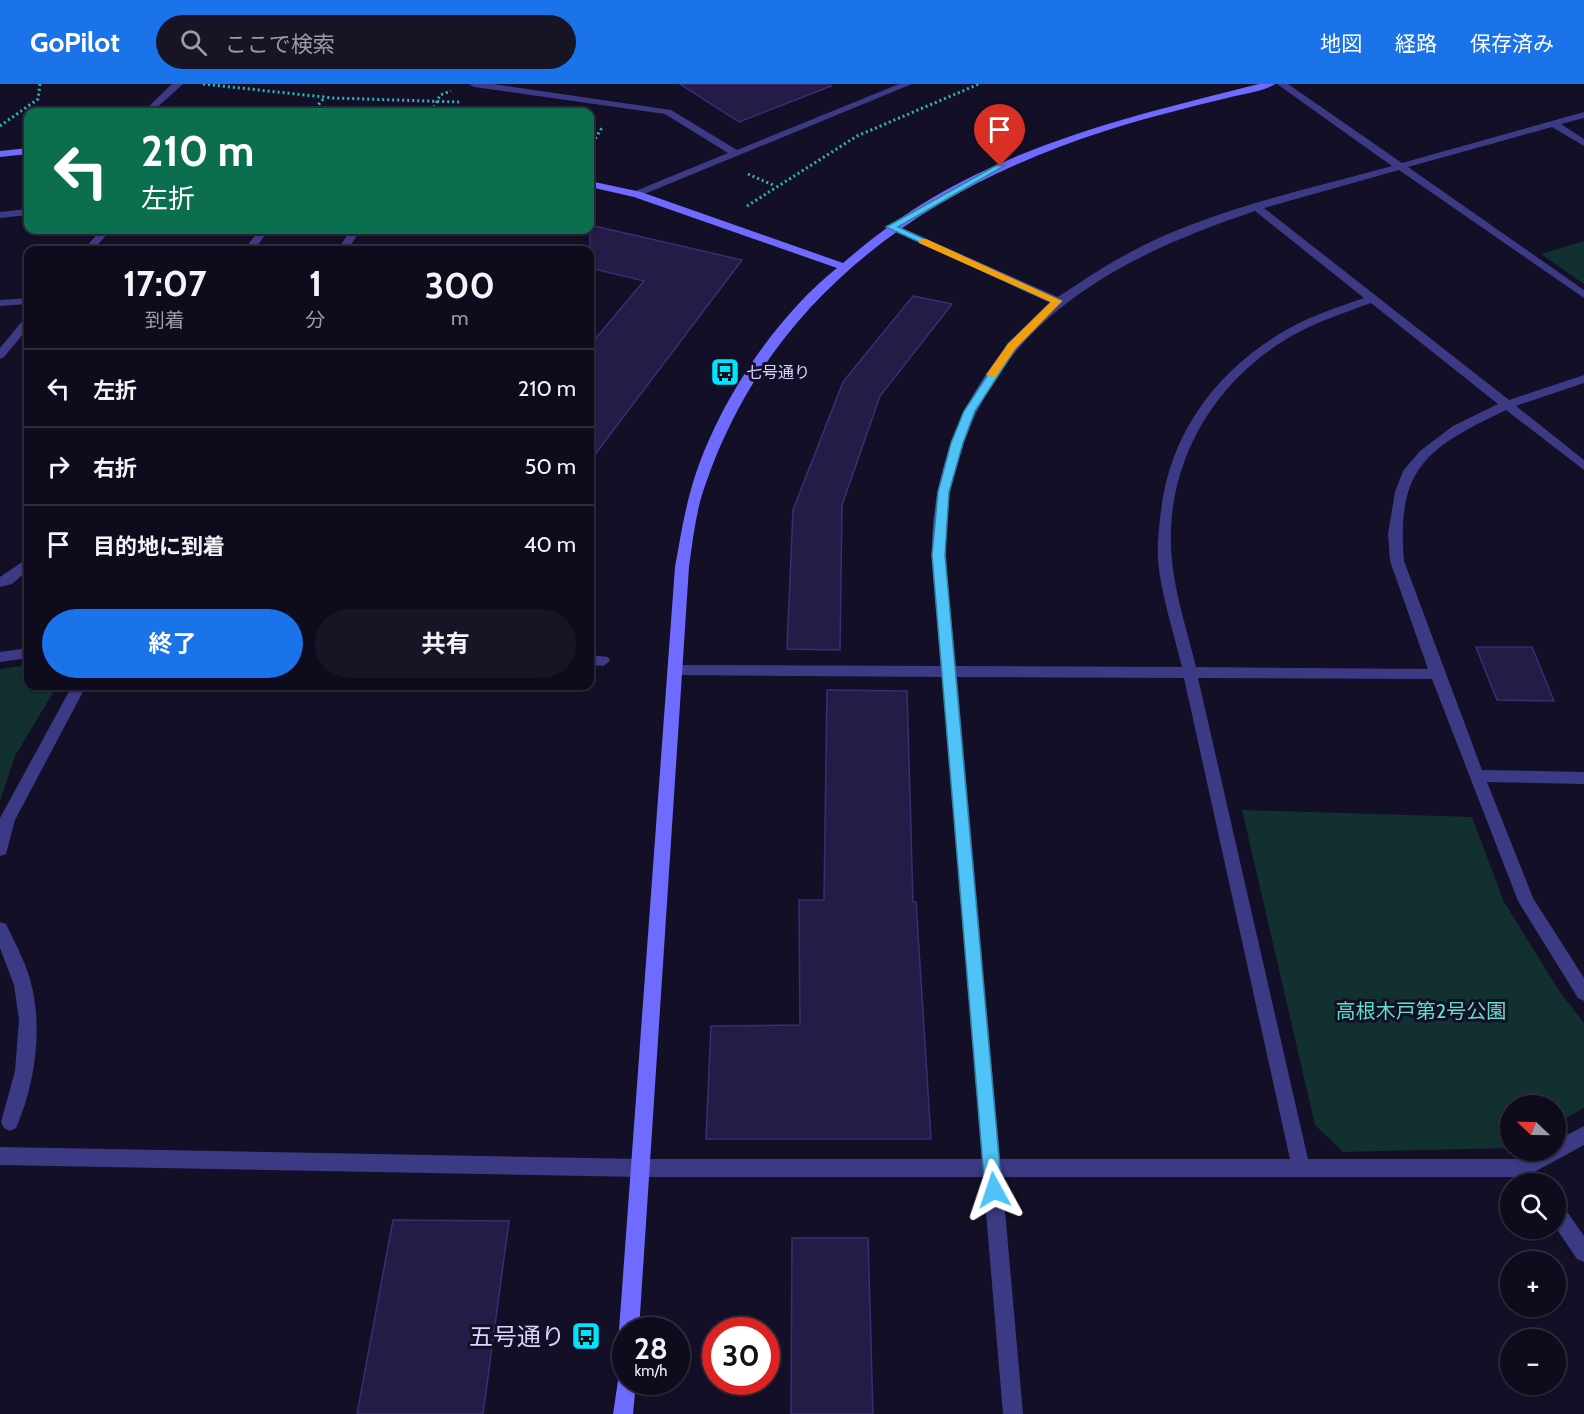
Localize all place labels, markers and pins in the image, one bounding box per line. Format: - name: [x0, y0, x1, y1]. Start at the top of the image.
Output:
- pin: [974, 104, 1025, 166]
- bus stop icon: 七号通り: [709, 356, 741, 388]
- place label: 七号通り: [746, 363, 810, 382]
- bus stop icon: 五号通り: [570, 1320, 602, 1352]
- place label: 五号通り: [469, 1322, 565, 1351]

